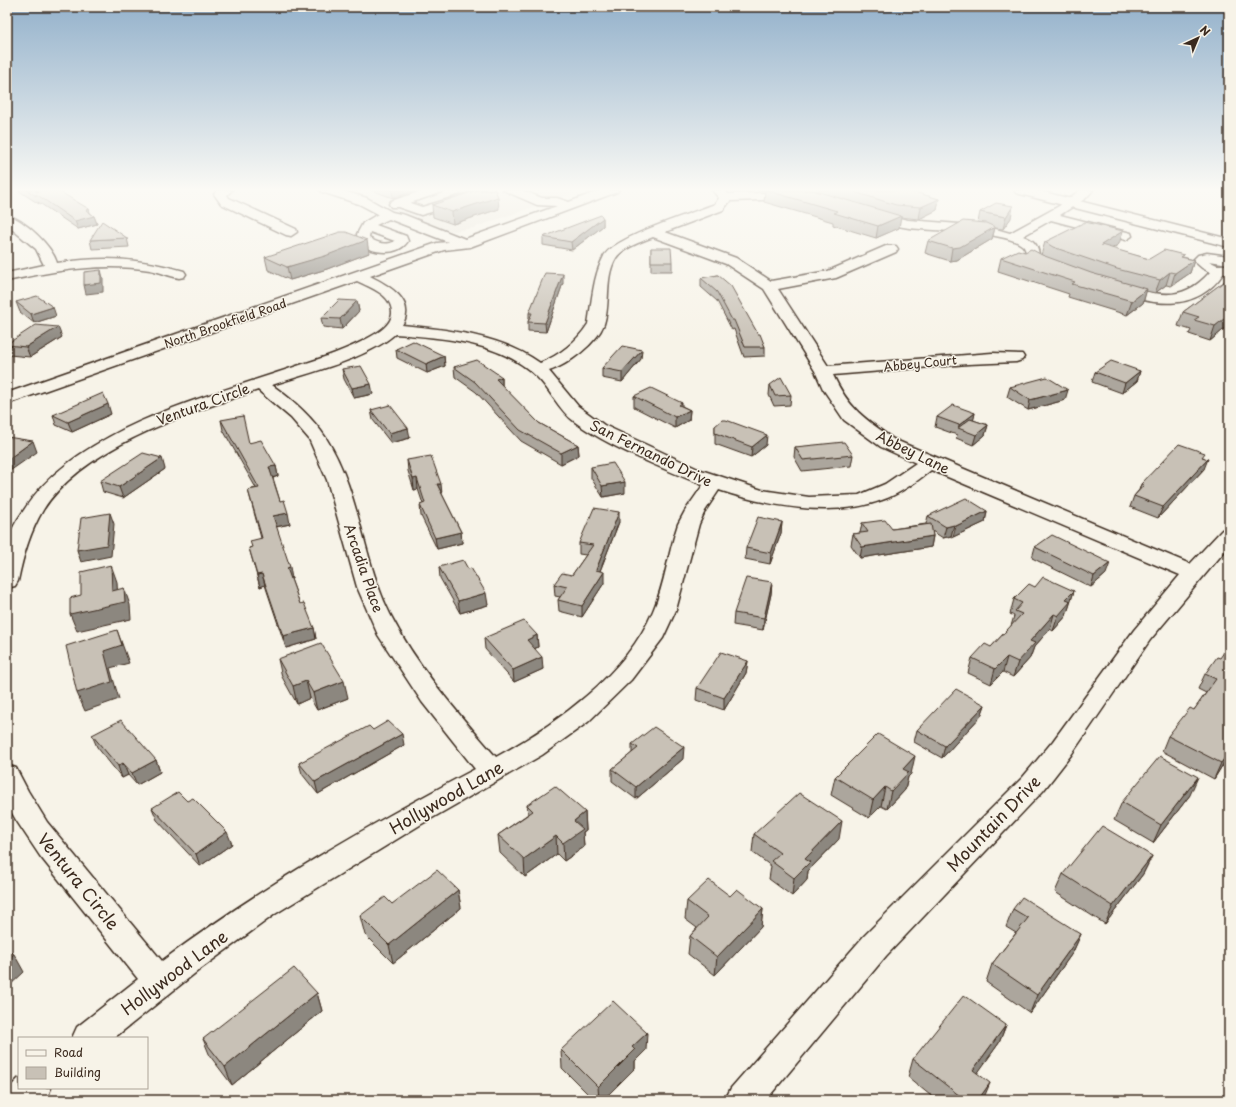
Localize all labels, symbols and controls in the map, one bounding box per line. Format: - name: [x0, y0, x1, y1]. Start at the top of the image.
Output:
- north arrow: [1178, 18, 1218, 58]
- text: N: [1196, 21, 1215, 40]
- street label: North Brookfield Road: [161, 294, 289, 352]
- street label: Abbey Court: [883, 350, 958, 376]
- street label: Ventura Circle: [154, 377, 252, 431]
- street label: San Fernando Drive: [586, 414, 716, 492]
- street label: Abbey Lane: [873, 425, 953, 479]
- street label: Arcadia Place: [339, 521, 389, 615]
- street label: Hollywood Lane: [384, 754, 508, 840]
- street label: Mountain Drive: [940, 769, 1046, 877]
- street label: Ventura Circle: [32, 827, 126, 935]
- street label: Hollywood Lane: [115, 923, 233, 1021]
- legend: [18, 1037, 148, 1089]
- text: Road: [54, 1043, 83, 1061]
- text: Building: [54, 1063, 101, 1081]

